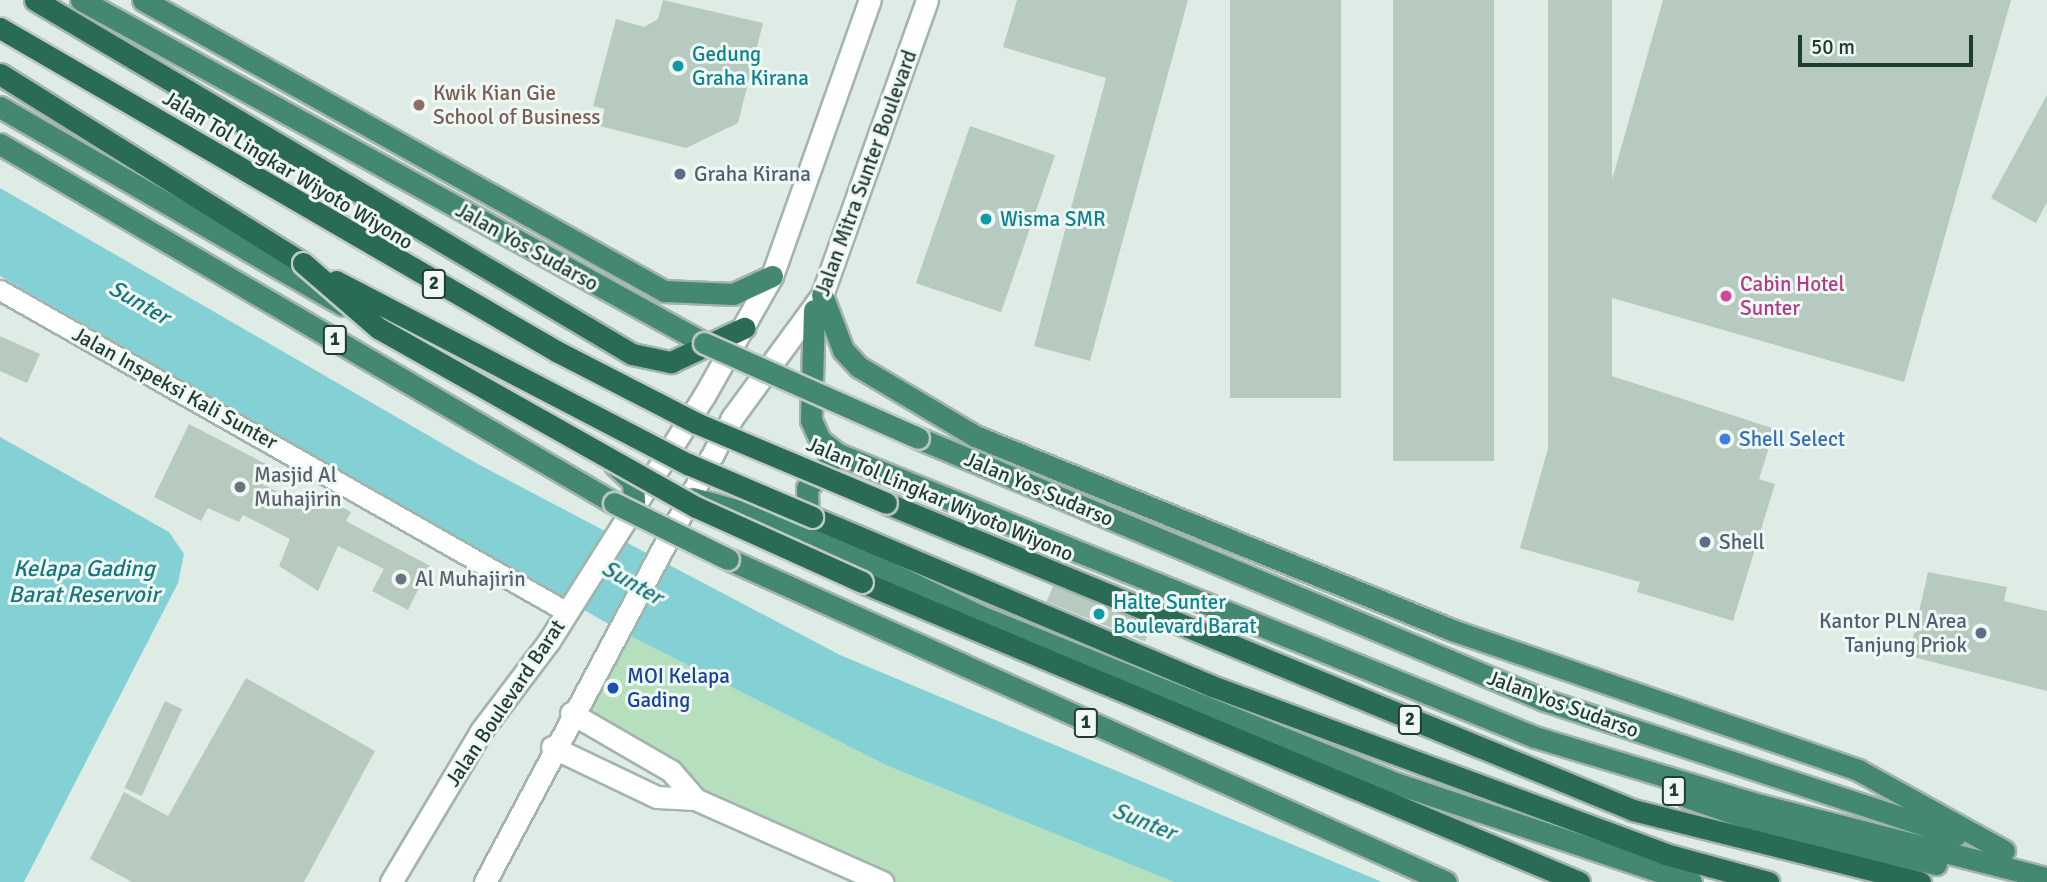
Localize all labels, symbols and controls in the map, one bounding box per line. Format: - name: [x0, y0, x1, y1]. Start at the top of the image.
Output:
- scale bar: [1802, 21, 1977, 65]
- text: 50 m: [1811, 34, 1855, 60]
- place label: Gedung Graha Kirana: [692, 41, 809, 91]
- street label: Jalan Mitra Sunter Boulevard: [810, 47, 922, 299]
- marker: Gedung Graha Kirana: [670, 58, 686, 74]
- place label: Kwik Kian Gie School of Business: [433, 80, 601, 130]
- street label: Jalan Tol Lingkar Wiyoto Wiyono: [158, 85, 418, 255]
- marker: Kwik Kian Gie School of Business: [411, 97, 427, 113]
- place label: Graha Kirana: [694, 161, 811, 187]
- marker: Graha Kirana: [672, 166, 688, 182]
- street label: Jalan Yos Sudarso: [451, 197, 603, 297]
- place label: Wisma SMR: [1000, 206, 1106, 232]
- marker: Wisma SMR: [978, 211, 994, 227]
- road number: 2: [422, 268, 446, 300]
- place label: Cabin Hotel Sunter: [1740, 271, 1845, 321]
- water label: Sunter: [104, 275, 174, 331]
- marker: Cabin Hotel Sunter: [1718, 288, 1734, 304]
- street label: Jalan Inspeksi Kali Sunter: [68, 321, 282, 455]
- road number: 1: [323, 324, 347, 356]
- place label: Shell Select: [1739, 426, 1845, 452]
- street label: Jalan Tol Lingkar Wiyoto Wiyono: [803, 431, 1077, 567]
- marker: Shell Select: [1717, 431, 1733, 447]
- street label: Jalan Yos Sudarso: [961, 446, 1117, 532]
- place label: Masjid Al Muhajirin: [254, 462, 341, 512]
- marker: Masjid Al Muhajirin: [232, 479, 248, 495]
- place label: Shell: [1719, 529, 1765, 555]
- marker: Shell: [1697, 534, 1713, 550]
- water label: Kelapa Gading Barat Reservoir: [9, 555, 159, 609]
- water label: Sunter: [597, 555, 667, 611]
- place label: Al Muhajirin: [415, 566, 526, 592]
- marker: Al Muhajirin: [393, 571, 409, 587]
- place label: Halte Sunter Boulevard Barat: [1113, 589, 1256, 639]
- marker: Halte Sunter Boulevard Barat: [1091, 606, 1107, 622]
- place label: Kantor PLN Area Tanjung Priok: [1819, 608, 1967, 658]
- street label: Jalan Boulevard Barat: [440, 615, 570, 791]
- marker: Kantor PLN Area Tanjung Priok: [1973, 625, 1989, 641]
- place label: MOI Kelapa Gading: [627, 663, 730, 713]
- street label: Jalan Yos Sudarso: [1484, 665, 1642, 743]
- marker: MOI Kelapa Gading: [605, 680, 621, 696]
- road number: 2: [1398, 705, 1422, 736]
- road number: 1: [1074, 708, 1098, 738]
- road number: 1: [1662, 776, 1686, 806]
- water label: Sunter: [1108, 797, 1180, 847]

